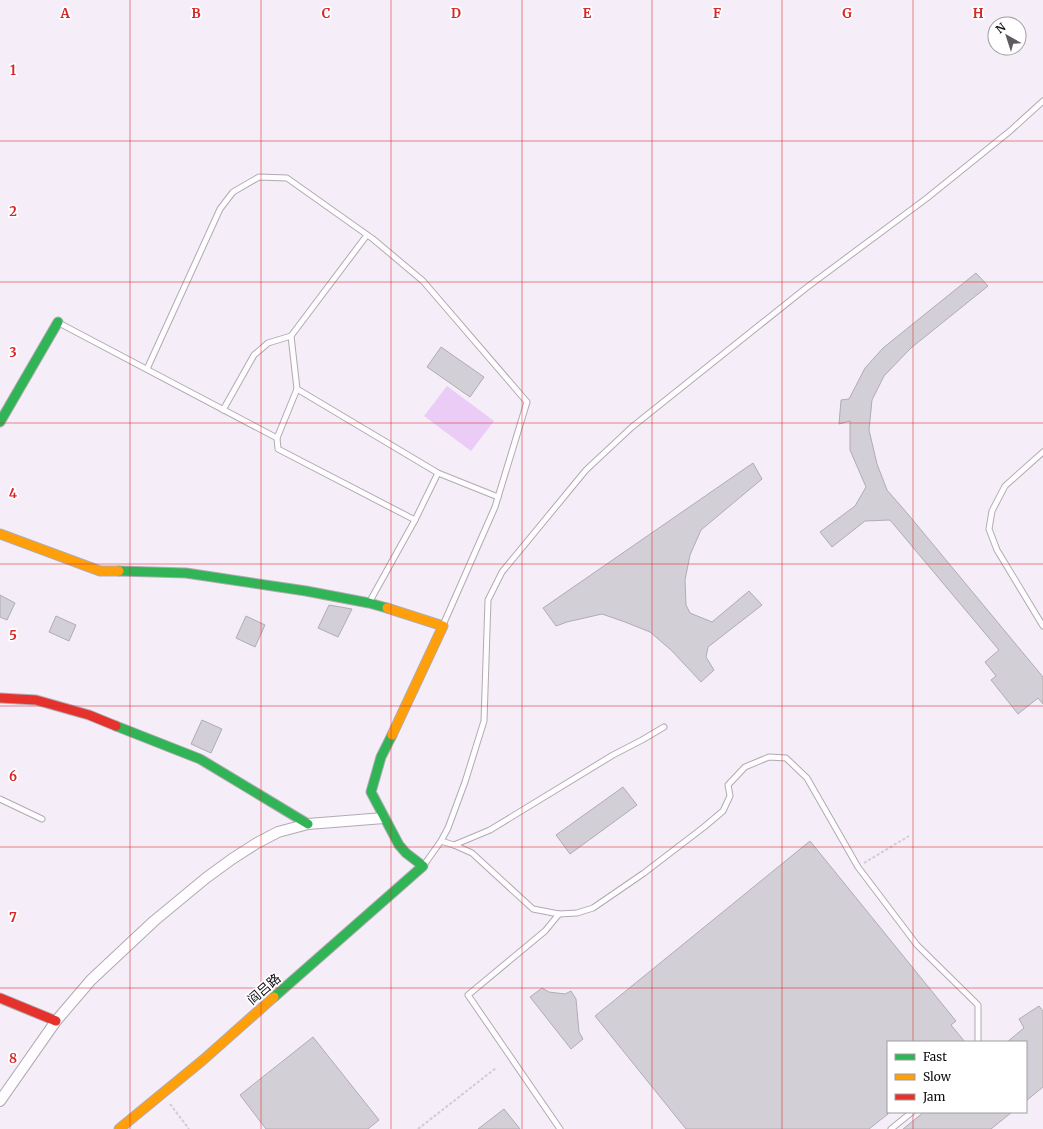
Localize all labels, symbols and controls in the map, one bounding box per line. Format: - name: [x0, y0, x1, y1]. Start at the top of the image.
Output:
- text: A: [59, 5, 70, 22]
- text: B: [191, 5, 201, 22]
- text: C: [322, 5, 331, 22]
- text: D: [451, 5, 461, 22]
- text: E: [583, 5, 592, 22]
- text: F: [713, 5, 721, 22]
- text: G: [842, 5, 852, 22]
- text: H: [973, 5, 984, 22]
- north arrow: [987, 16, 1027, 56]
- text: N: [993, 20, 1009, 36]
- text: 1: [10, 62, 16, 79]
- text: 2: [9, 203, 17, 220]
- text: 3: [9, 344, 17, 361]
- text: 4: [9, 485, 18, 502]
- text: 5: [9, 627, 17, 644]
- text: 6: [9, 768, 17, 785]
- text: 7: [9, 909, 17, 926]
- street label: 阎吕路: [244, 970, 284, 1008]
- legend: [887, 1041, 1027, 1113]
- text: Fast: [923, 1049, 947, 1064]
- text: 8: [9, 1050, 17, 1067]
- text: Slow: [923, 1069, 952, 1084]
- text: Jam: [922, 1089, 946, 1104]

